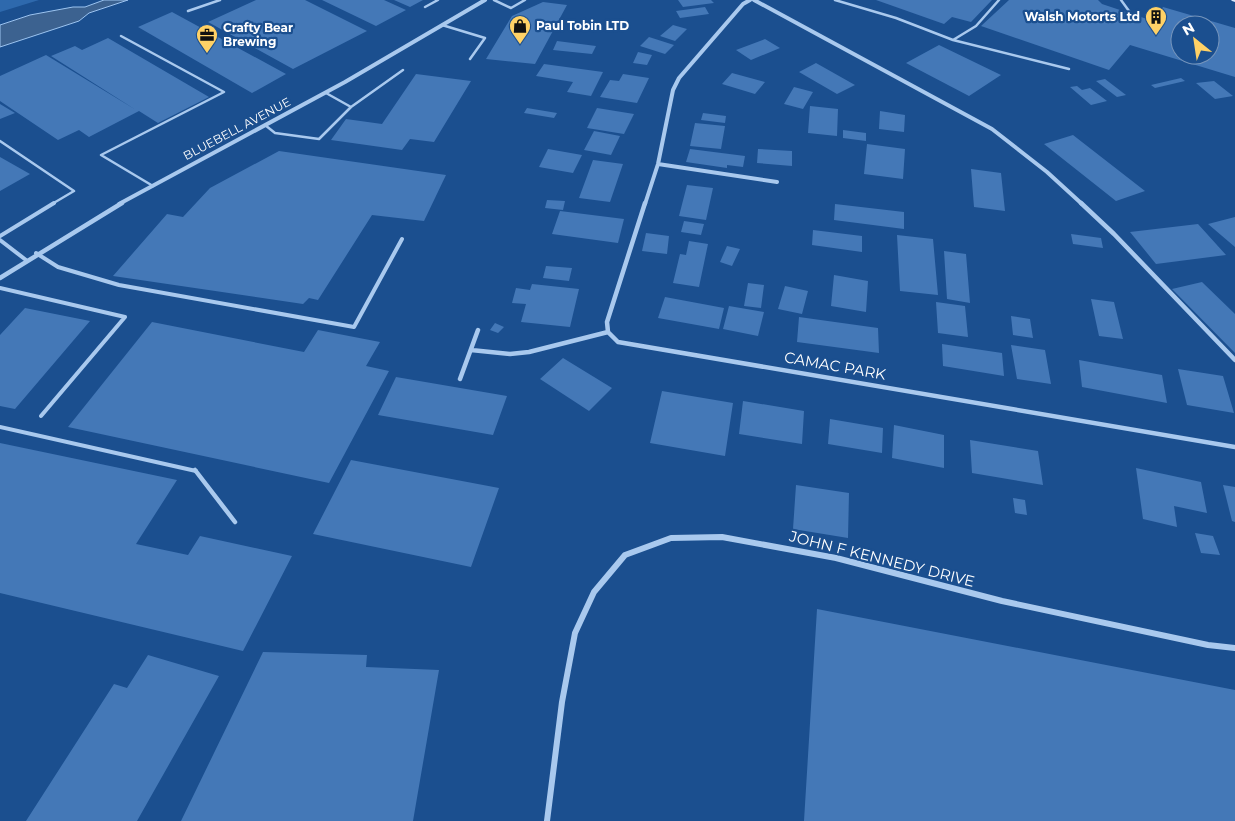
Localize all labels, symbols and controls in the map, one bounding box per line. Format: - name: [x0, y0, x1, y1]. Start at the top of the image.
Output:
- building icon: Walsh Motorts Ltd: [1144, 5, 1168, 36]
- place label: Walsh Motorts Ltd: [1025, 9, 1140, 24]
- shop icon: Paul Tobin LTD: [508, 14, 532, 45]
- north arrow: [1170, 15, 1220, 65]
- place label: Paul Tobin LTD: [536, 18, 629, 33]
- text: N: [1179, 18, 1198, 39]
- place label: Crafty Bear Brewing: [223, 20, 293, 49]
- office icon: Crafty Bear Brewing: [195, 23, 219, 54]
- street label: BLUEBELL AVENUE: [180, 94, 293, 163]
- street label: CAMAC PARK: [783, 347, 888, 384]
- street label: JOHN F KENNEDY DRIVE: [787, 526, 977, 591]

